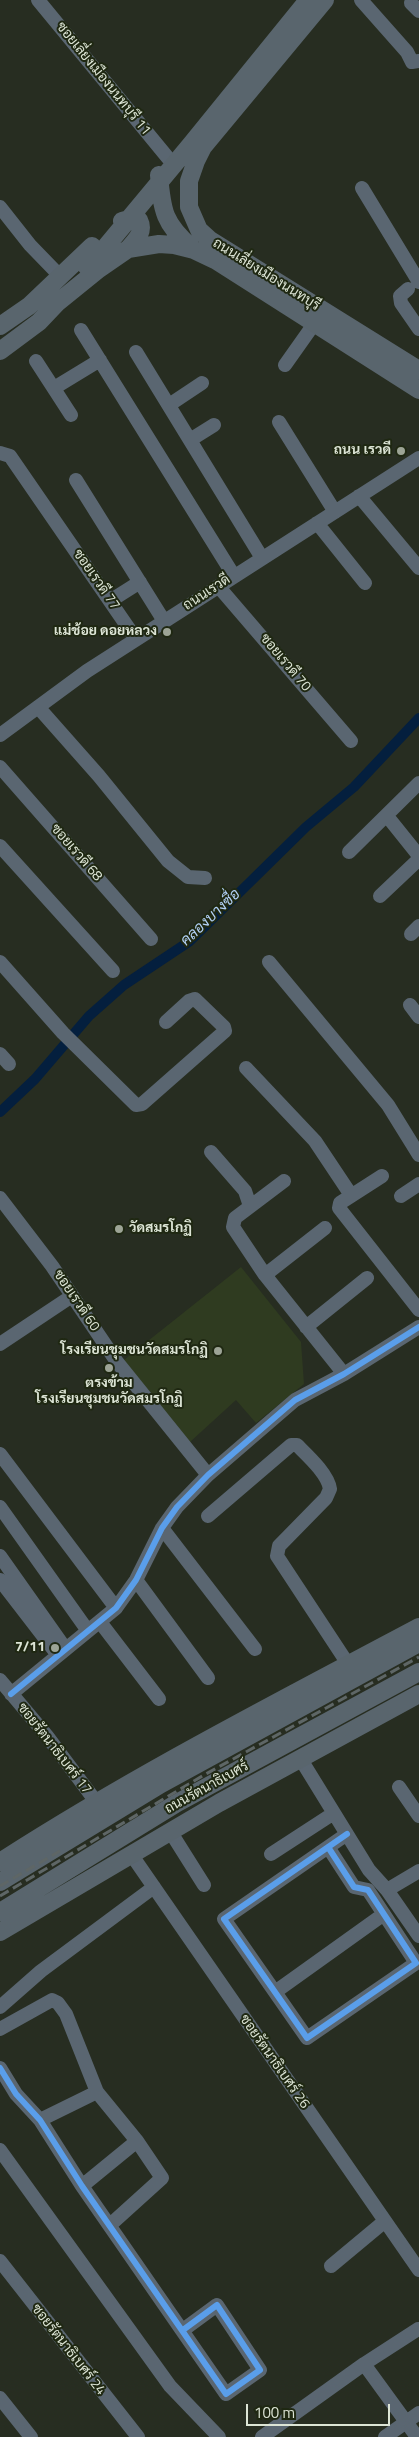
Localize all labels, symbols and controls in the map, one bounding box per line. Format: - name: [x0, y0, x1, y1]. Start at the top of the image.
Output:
- street label: ซอยเลี่ยงเมืองนนทบุรี 11: [52, 19, 154, 139]
- street label: ถนนเลี่ยงเมืองนนทบุรี: [209, 235, 323, 315]
- place label: ถนน เรวดี: [334, 443, 391, 459]
- marker: ถนน เรวดี: [395, 445, 407, 457]
- street label: ซอยเรวดี 77: [69, 546, 123, 614]
- street label: ถนนเรวดี: [180, 572, 234, 614]
- place label: แม่ช้อย ดอยหลวง: [54, 624, 157, 640]
- marker: แม่ช้อย ดอยหลวง: [161, 626, 173, 638]
- street label: ซอยเรวดี 70: [256, 631, 314, 695]
- street label: ซอยเรวดี 68: [47, 821, 105, 885]
- water label: คลองบางซื่อ: [177, 886, 245, 950]
- place label: วัดสมรโกฏิ: [129, 1221, 192, 1237]
- marker: วัดสมรโกฏิ: [113, 1223, 125, 1235]
- street label: ซอยเรวดี 60: [49, 1267, 103, 1335]
- place label: โรงเรียนชุมชนวัดสมรโกฏิ: [61, 1343, 208, 1359]
- marker: โรงเรียนชุมชนวัดสมรโกฏิ: [212, 1345, 224, 1357]
- marker: ตรงข้าม โรงเรียนชุมชนวัดสมรโกฏิ: [103, 1362, 115, 1374]
- place label: ตรงข้าม โรงเรียนชุมชนวัดสมรโกฏิ: [35, 1376, 183, 1408]
- place label: 7/11: [15, 1640, 45, 1656]
- marker: 7/11: [49, 1642, 61, 1654]
- street label: ซอยรัตนาธิเบศร์ 17: [13, 1700, 95, 1798]
- street label: ถนนรัตนาธิเบศร์: [162, 1758, 252, 1818]
- street label: ซอยรัตนาธิเบศร์ 26: [235, 2012, 313, 2112]
- street label: ซอยรัตนาธิเบศร์ 24: [27, 2301, 109, 2399]
- scale bar: [249, 2394, 393, 2426]
- text: 100 m: [254, 2401, 295, 2424]

